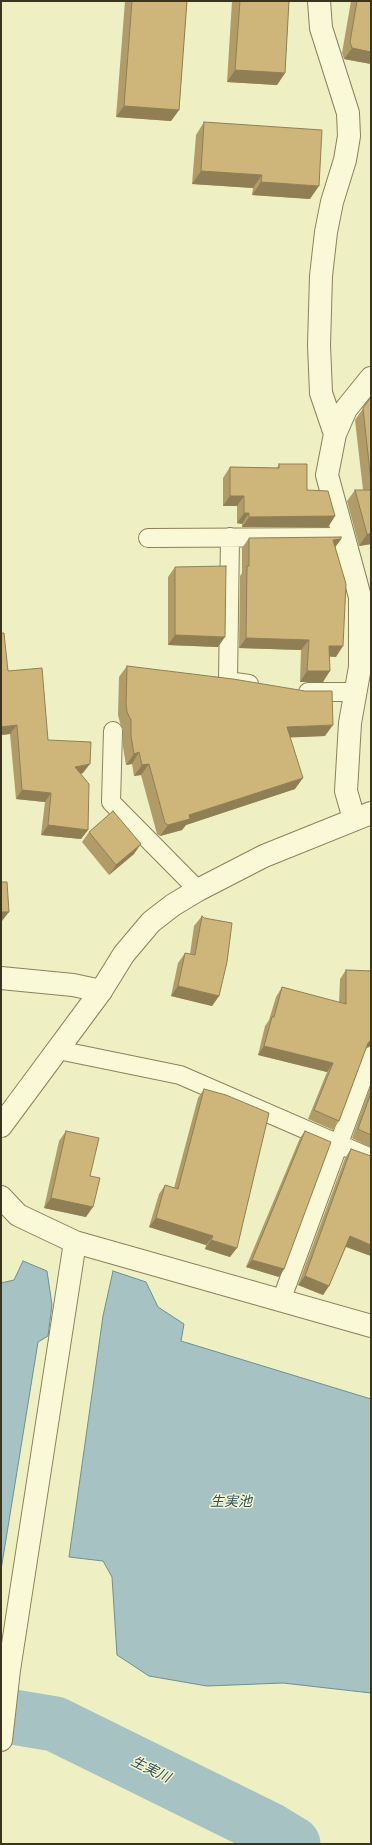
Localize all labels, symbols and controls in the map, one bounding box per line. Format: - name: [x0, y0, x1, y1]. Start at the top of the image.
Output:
- water label: 生実池: [210, 1495, 252, 1511]
- water label: 生実川: [127, 1754, 173, 1788]

